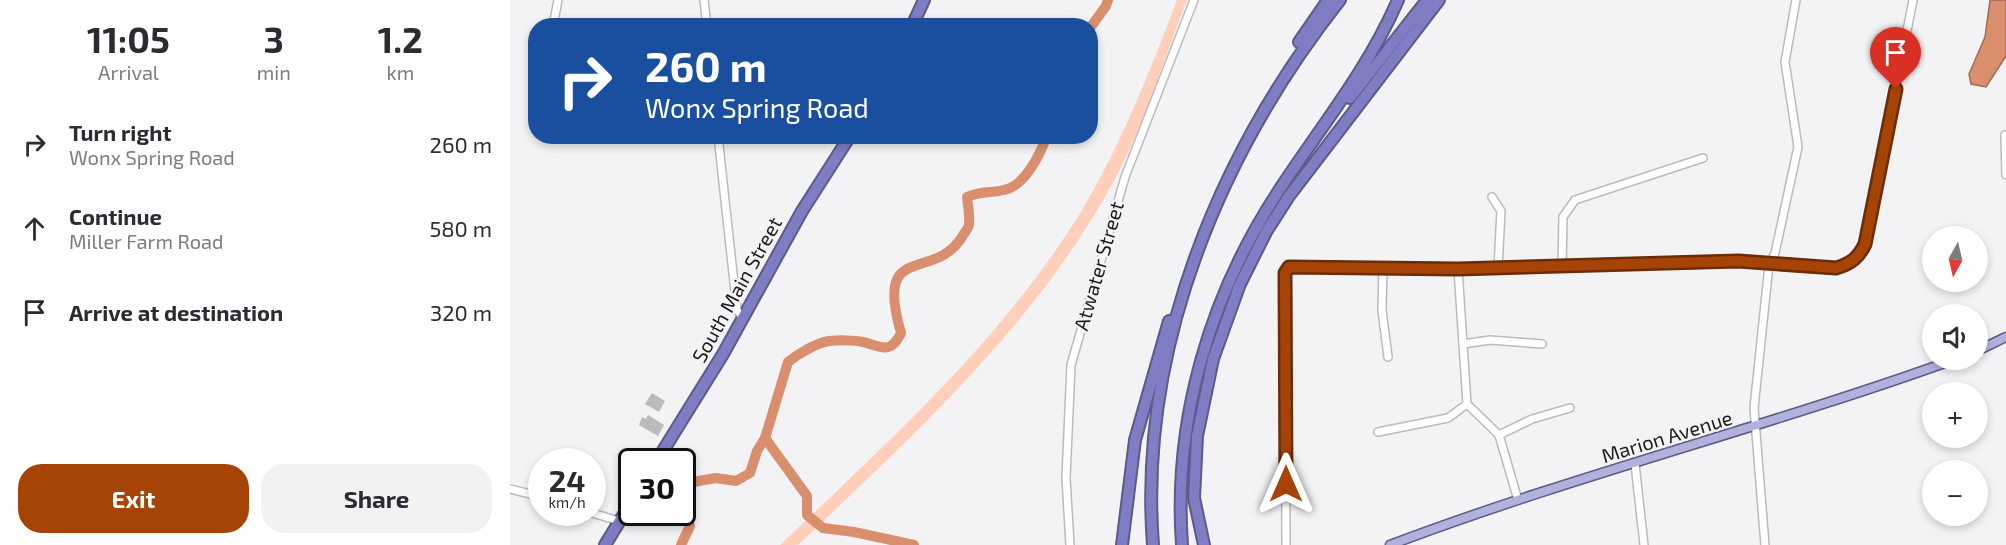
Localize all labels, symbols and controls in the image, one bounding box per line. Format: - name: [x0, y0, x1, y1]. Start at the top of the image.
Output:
- text: 11:05: [87, 17, 170, 60]
- text: 3: [264, 17, 284, 60]
- text: 1.2: [378, 17, 423, 60]
- pin: [1870, 27, 1921, 89]
- icon: arrive: [1879, 36, 1912, 69]
- text: 260 m: [645, 40, 767, 90]
- icon: right: [546, 42, 624, 120]
- text: Arrival: [98, 60, 159, 84]
- text: min: [257, 60, 291, 84]
- text: km: [387, 60, 414, 84]
- text: Wonx Spring Road: [645, 91, 869, 123]
- text: Turn right: [69, 119, 171, 145]
- icon: right: [18, 128, 51, 161]
- text: 260 m: [430, 131, 492, 157]
- text: Wonx Spring Road: [69, 145, 235, 169]
- street label: Atwater Street: [1068, 198, 1128, 333]
- text: Continue: [69, 203, 162, 229]
- icon: ahead: [18, 212, 51, 245]
- street label: South Main Street: [686, 212, 786, 367]
- text: 580 m: [429, 215, 492, 241]
- north arrow: [1922, 226, 1988, 292]
- map controls: [1922, 226, 1988, 526]
- text: Miller Farm Road: [69, 229, 224, 253]
- icon: arrive: [18, 296, 51, 329]
- text: Arrive at destination: [69, 299, 283, 325]
- text: 320 m: [430, 299, 492, 325]
- button: sound: [1922, 304, 1988, 370]
- button: +: [1922, 382, 1988, 448]
- street label: Marion Avenue: [1598, 405, 1735, 467]
- speed limit sign: 30: [618, 448, 696, 526]
- position arrow: [1254, 452, 1318, 516]
- button: −: [1922, 460, 1988, 526]
- text: 24: [549, 462, 585, 498]
- button: Exit: [18, 464, 249, 533]
- button: Share: [261, 464, 492, 533]
- text: km/h: [548, 493, 586, 511]

